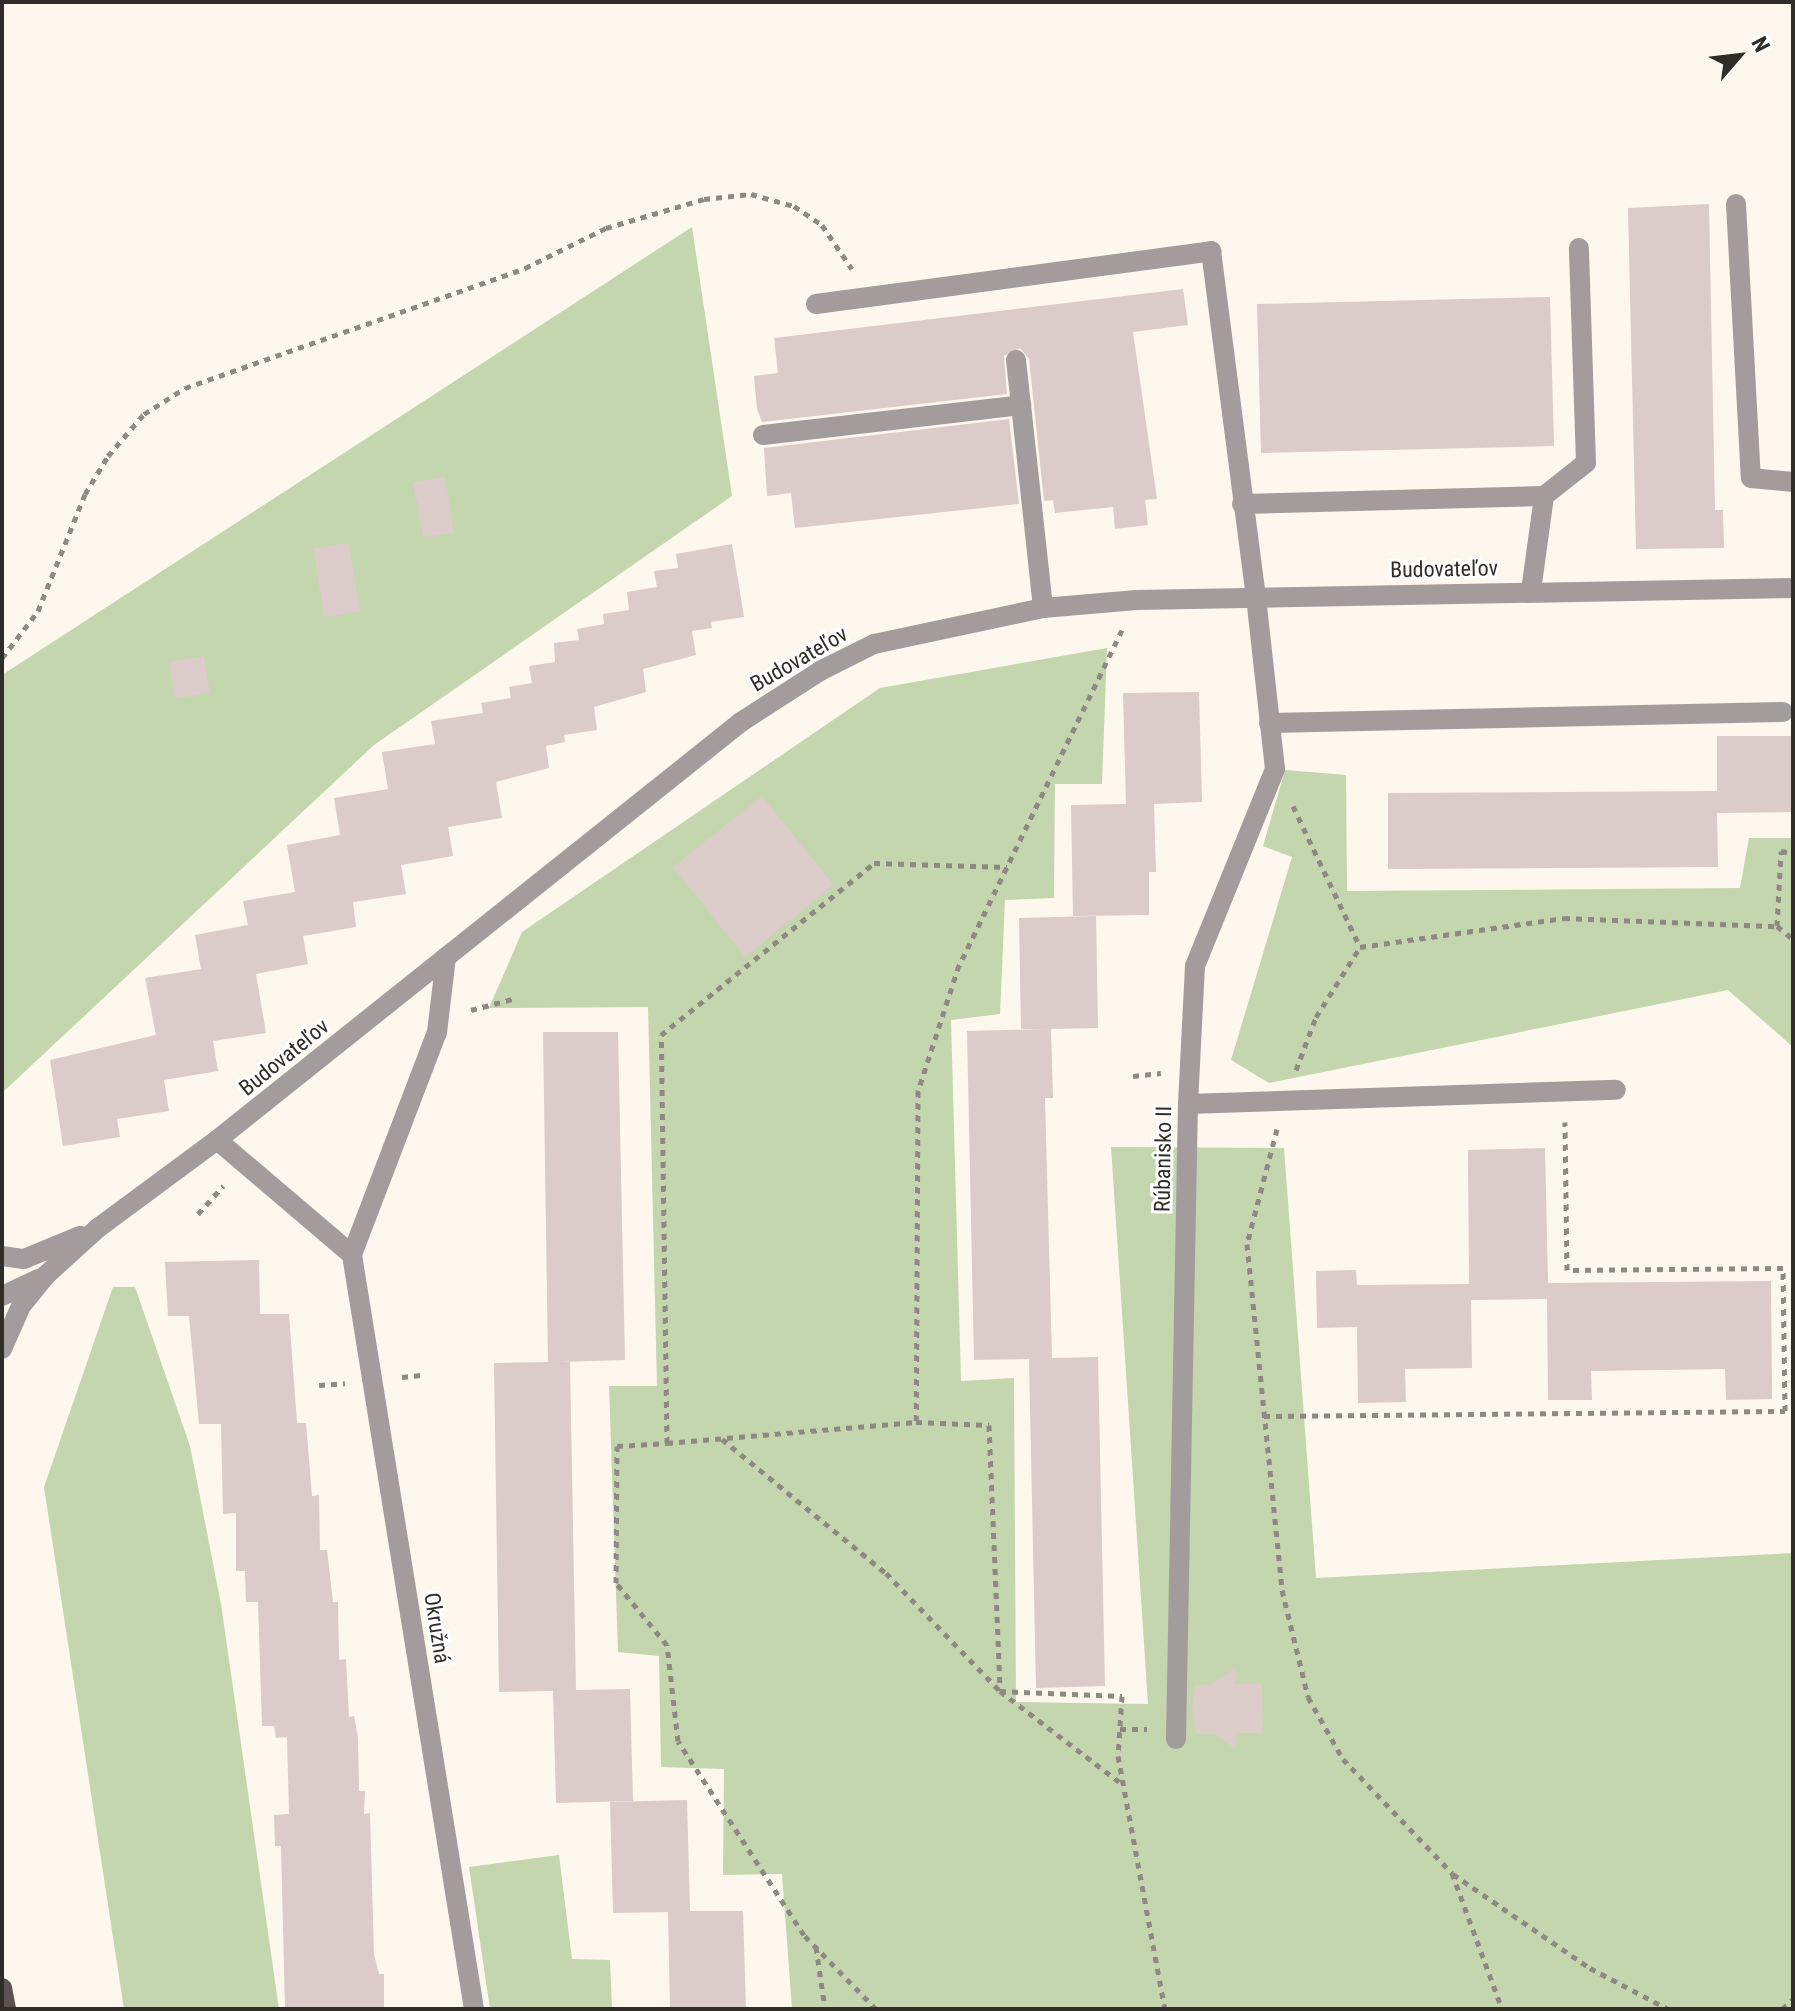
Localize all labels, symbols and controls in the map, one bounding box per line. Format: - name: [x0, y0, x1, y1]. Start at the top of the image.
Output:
- north arrow: [1699, 16, 1779, 96]
- text: N: [1746, 33, 1775, 56]
- street label: Budovateľov: [1390, 555, 1498, 583]
- street label: Budovateľov: [746, 621, 852, 697]
- street label: Budovateľov: [234, 1013, 334, 1101]
- street label: Rúbanisko II: [1149, 1106, 1177, 1212]
- street label: Okružná: [418, 1591, 456, 1665]

